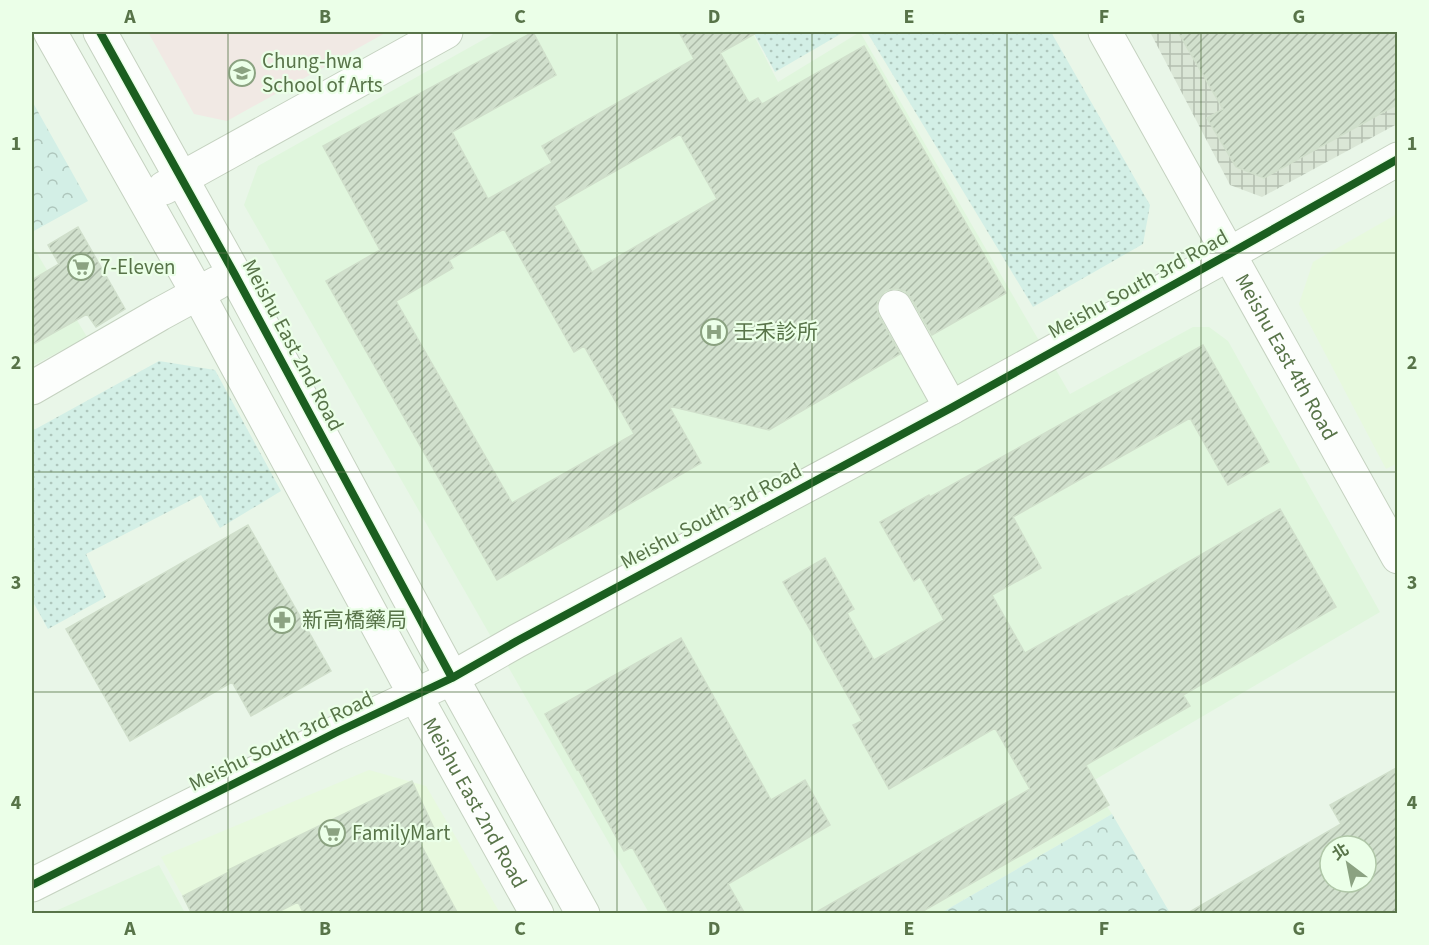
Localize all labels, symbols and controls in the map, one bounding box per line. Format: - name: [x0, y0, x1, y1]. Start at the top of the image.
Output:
- text: A: [123, 3, 136, 31]
- text: B: [319, 3, 331, 31]
- text: C: [514, 3, 526, 31]
- text: D: [708, 3, 720, 31]
- text: E: [904, 3, 914, 31]
- text: F: [1099, 3, 1109, 31]
- text: G: [1293, 3, 1305, 31]
- place label: Chung-hwa School of Arts: [262, 46, 383, 100]
- school or university icon: Chung-hwa School of Arts: [227, 58, 257, 88]
- text: 1: [11, 130, 21, 158]
- text: 1: [1407, 130, 1417, 158]
- street label: Meishu South 3rd Road: [1042, 222, 1234, 346]
- supermarket icon: 7-Eleven: [66, 252, 96, 282]
- place label: 7-Eleven: [100, 252, 176, 282]
- street label: Meishu East 2nd Road: [235, 254, 351, 436]
- street label: Meishu East 4th Road: [1228, 268, 1345, 446]
- hospital icon: 壬禾診所: [699, 317, 729, 347]
- place label: 壬禾診所: [734, 317, 818, 347]
- text: 2: [11, 349, 21, 377]
- text: 2: [1407, 349, 1417, 377]
- street label: Meishu South 3rd Road: [615, 455, 807, 577]
- text: 3: [11, 569, 21, 597]
- text: 3: [1407, 569, 1417, 597]
- pharmacy icon: 新高橋藥局: [267, 605, 297, 635]
- place label: 新高橋藥局: [302, 605, 407, 635]
- street label: Meishu South 3rd Road: [184, 683, 378, 799]
- street label: Meishu East 2nd Road: [415, 712, 535, 893]
- text: 4: [11, 789, 22, 817]
- text: 4: [1407, 789, 1418, 817]
- supermarket icon: FamilyMart: [317, 818, 347, 848]
- place label: FamilyMart: [352, 818, 450, 848]
- north arrow: [1318, 834, 1378, 894]
- text: 北: [1328, 839, 1353, 866]
- text: A: [123, 915, 136, 943]
- text: B: [319, 915, 331, 943]
- text: C: [514, 915, 526, 943]
- text: D: [708, 915, 720, 943]
- text: E: [904, 915, 914, 943]
- text: F: [1099, 915, 1109, 943]
- text: G: [1293, 915, 1305, 943]

